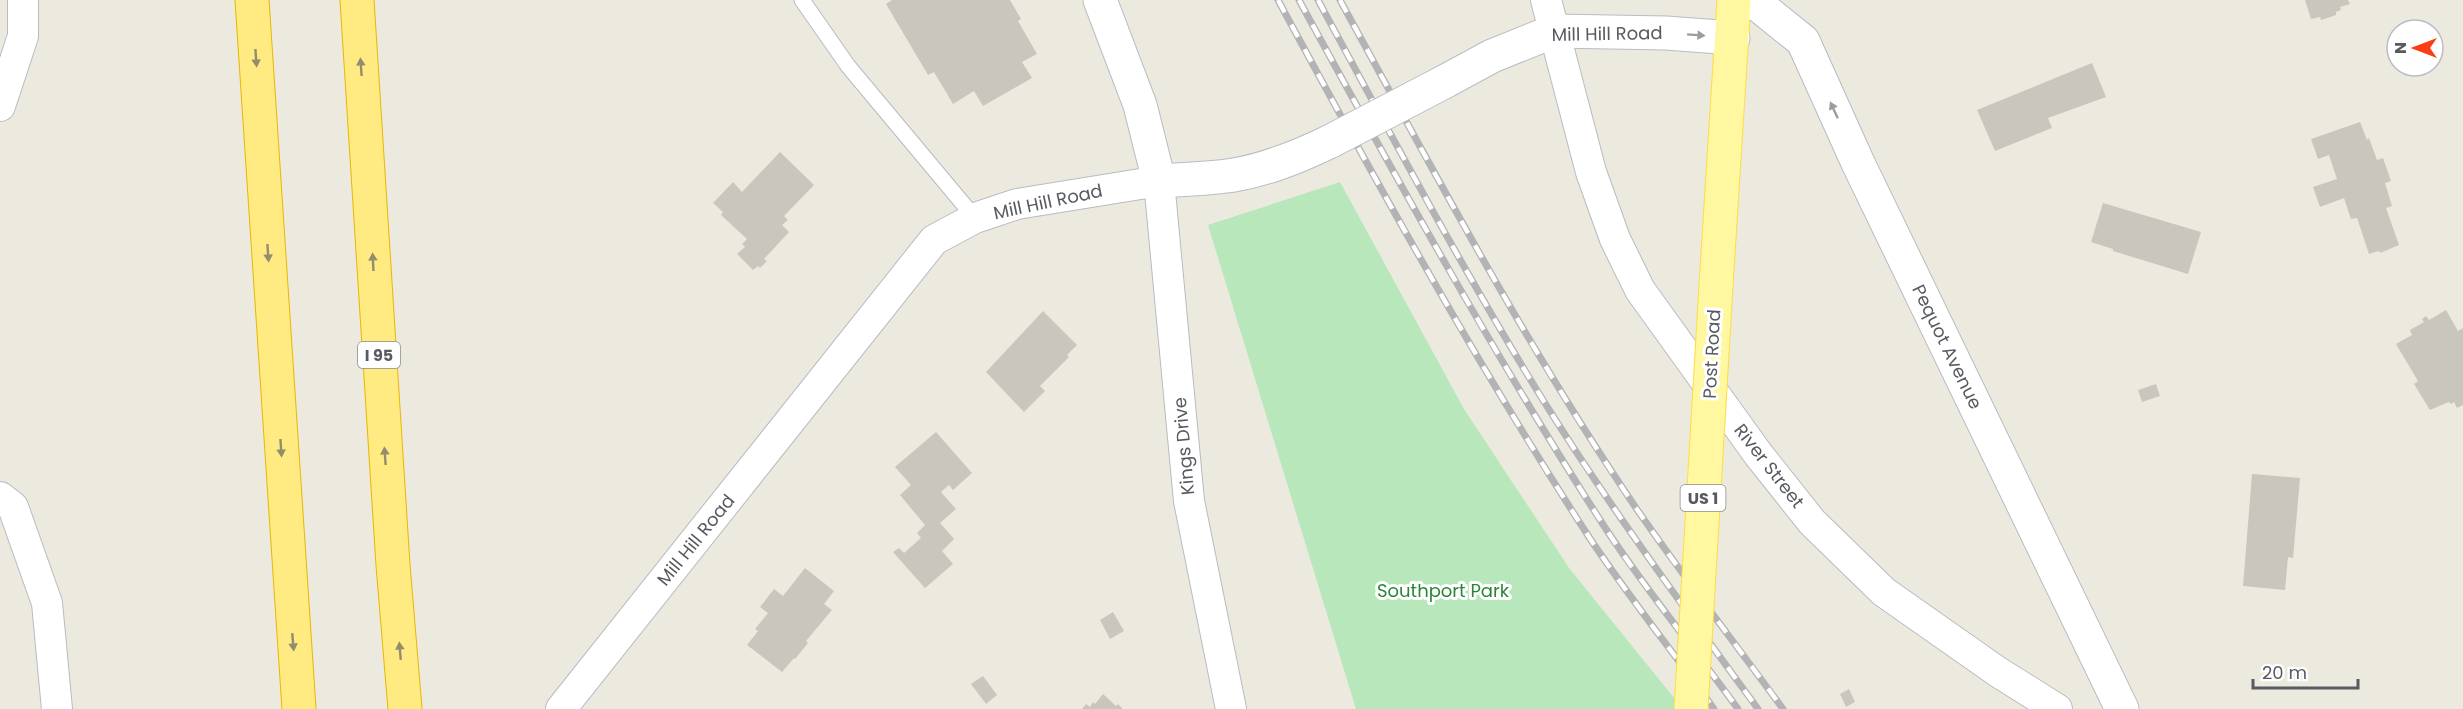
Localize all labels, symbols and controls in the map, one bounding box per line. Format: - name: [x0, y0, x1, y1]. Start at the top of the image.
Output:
- north arrow: [2385, 18, 2445, 78]
- street label: Mill Hill Road: [1551, 20, 1663, 47]
- one-way arrow: [1687, 31, 1706, 40]
- text: N: [2389, 42, 2412, 54]
- one-way arrow: [251, 49, 260, 68]
- one-way arrow: [357, 58, 366, 77]
- one-way arrow: [1829, 100, 1839, 118]
- street label: Mill Hill Road: [991, 178, 1105, 225]
- one-way arrow: [263, 244, 273, 263]
- one-way arrow: [369, 252, 378, 271]
- street label: Pequot Avenue: [1906, 280, 1988, 413]
- street label: Post Road: [1697, 309, 1726, 399]
- road number: I 95: [358, 342, 400, 368]
- street label: Kings Drive: [1167, 396, 1200, 496]
- street label: River Street: [1728, 418, 1810, 513]
- one-way arrow: [276, 438, 285, 457]
- one-way arrow: [381, 447, 390, 466]
- road number: US 1: [1680, 485, 1726, 511]
- street label: Mill Hill Road: [651, 489, 740, 591]
- park label: Southport Park: [1377, 578, 1510, 603]
- one-way arrow: [288, 633, 298, 652]
- one-way arrow: [395, 641, 405, 660]
- scale bar: [2253, 652, 2358, 690]
- text: 20 m: [2262, 660, 2307, 685]

